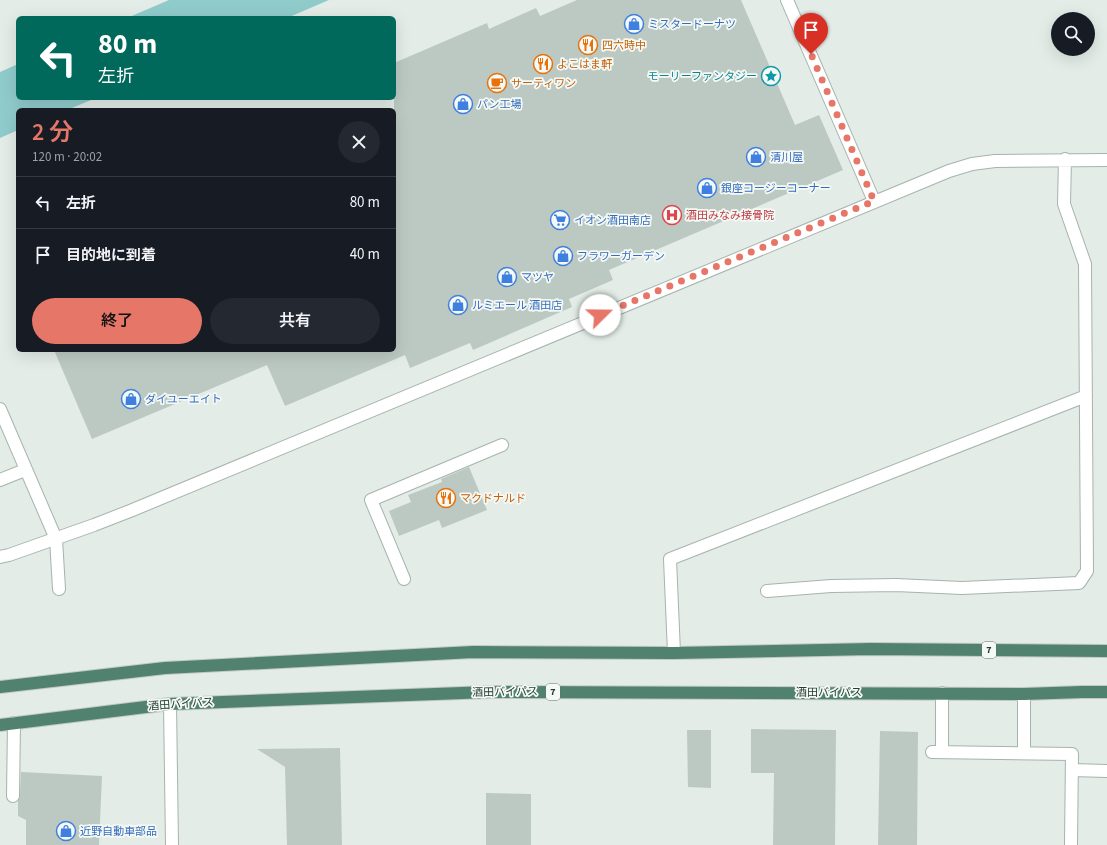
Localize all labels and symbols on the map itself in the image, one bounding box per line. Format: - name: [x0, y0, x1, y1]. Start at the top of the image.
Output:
- shop icon: ミスタードーナツ: [623, 13, 645, 35]
- pin: [794, 13, 828, 54]
- place label: ミスタードーナツ: [648, 17, 736, 32]
- restaurant icon: 四六時中: [577, 34, 599, 56]
- place label: 四六時中: [602, 38, 646, 53]
- restaurant icon: よこはま軒: [532, 53, 554, 75]
- place label: よこはま軒: [557, 57, 613, 72]
- place icon: モーリーファンタジー: [760, 65, 782, 87]
- place label: モーリーファンタジー: [648, 69, 757, 84]
- cafe icon: サーティワン: [486, 72, 508, 94]
- place label: サーティワン: [511, 76, 576, 91]
- shop icon: パン工場: [452, 93, 474, 115]
- place label: パン工場: [477, 97, 522, 112]
- shop icon: 清川屋: [745, 146, 767, 168]
- place label: 清川屋: [770, 150, 803, 165]
- shop icon: 銀座コージーコーナー: [696, 177, 718, 199]
- place label: 銀座コージーコーナー: [721, 181, 831, 196]
- hospital icon: 酒田みなみ接骨院: [661, 204, 683, 226]
- place label: 酒田みなみ接骨院: [686, 208, 774, 223]
- supermarket icon: イオン酒田南店: [549, 209, 571, 231]
- place label: イオン酒田南店: [574, 213, 651, 228]
- shop icon: フラワーガーデン: [552, 245, 574, 267]
- place label: フラワーガーデン: [577, 249, 665, 264]
- shop icon: マツヤ: [496, 266, 518, 288]
- place label: マツヤ: [521, 270, 554, 285]
- shop icon: ルミエール 酒田店: [447, 294, 469, 316]
- position arrow: [579, 294, 621, 336]
- place label: ルミエール 酒田店: [472, 298, 562, 313]
- shop icon: ダイユーエイト: [120, 388, 142, 410]
- place label: ダイユーエイト: [145, 392, 222, 407]
- restaurant icon: マクドナルド: [435, 487, 457, 509]
- place label: マクドナルド: [460, 491, 526, 506]
- road number: 7: [982, 642, 996, 658]
- street label: 酒田バイパス: [472, 684, 538, 700]
- road number: 7: [546, 684, 560, 700]
- street label: 酒田バイパス: [796, 685, 862, 700]
- street label: 酒田バイパス: [148, 694, 214, 714]
- shop icon: 近野自動車部品: [55, 820, 77, 842]
- place label: 近野自動車部品: [80, 824, 157, 839]

